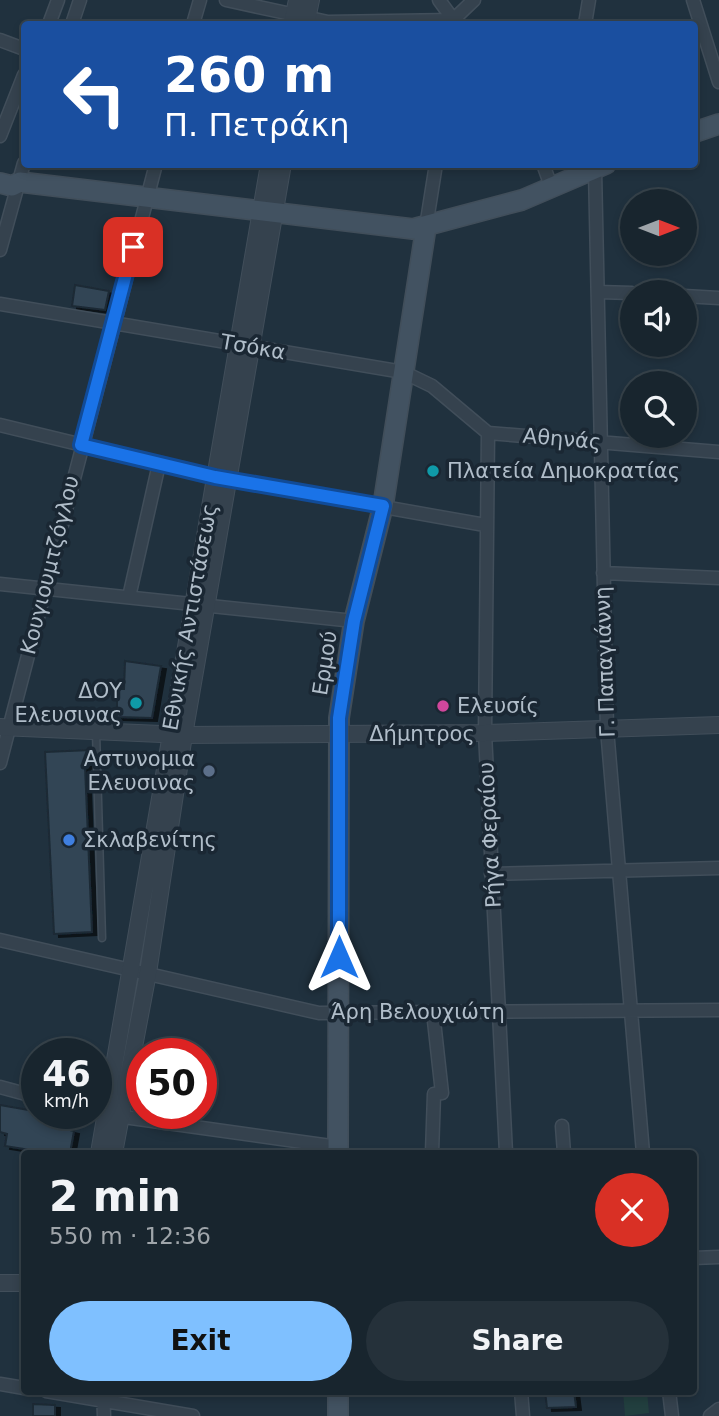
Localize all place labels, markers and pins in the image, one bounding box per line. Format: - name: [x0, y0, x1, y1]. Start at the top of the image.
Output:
- pin: [103, 217, 163, 277]
- place label: Πλατεία Δημοκρατίας: [447, 459, 680, 483]
- marker: Πλατεία Δημοκρατίας: [425, 463, 441, 479]
- place label: ΔΟΥ Ελευσινας: [14, 679, 122, 727]
- place label: Ελευσίς: [457, 694, 539, 718]
- marker: ΔΟΥ Ελευσινας: [128, 695, 144, 711]
- marker: Ελευσίς: [435, 698, 451, 714]
- place label: Αστυνομια Ελευσινας: [84, 747, 195, 795]
- marker: Αστυνομια Ελευσινας: [201, 763, 217, 779]
- place label: Σκλαβενίτης: [83, 828, 217, 852]
- marker: Σκλαβενίτης: [61, 832, 77, 848]

